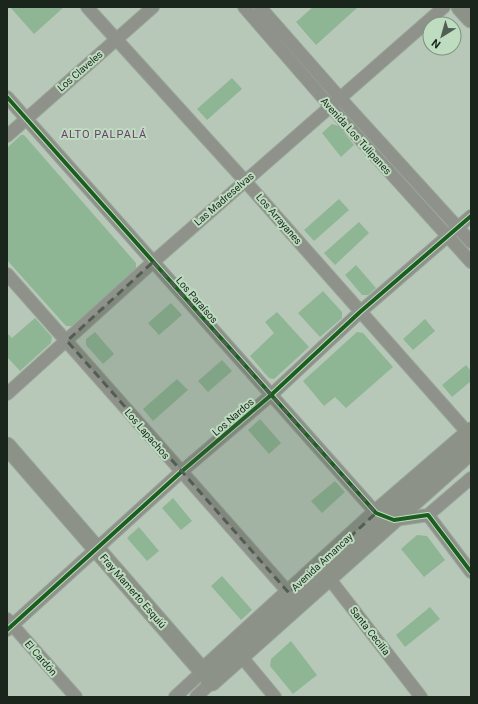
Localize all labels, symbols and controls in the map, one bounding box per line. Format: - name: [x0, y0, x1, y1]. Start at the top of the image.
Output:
- north arrow: [422, 16, 462, 56]
- text: N: [429, 36, 443, 51]
- street label: Los Claveles: [55, 48, 105, 94]
- street label: Avenida Los Tulipanes: [319, 95, 393, 177]
- district label: ALTO PALPALÁ: [61, 128, 147, 141]
- street label: Las Madreselvas: [192, 170, 256, 228]
- street label: Los Arrayanes: [254, 192, 304, 246]
- street label: Los Paraísos: [174, 275, 220, 325]
- street label: Los Nardos: [210, 396, 256, 438]
- street label: Los Lapachos: [122, 407, 172, 461]
- street label: Avenida Amancay: [289, 531, 355, 593]
- street label: Fray Mamerto Esquiú: [98, 552, 168, 630]
- street label: Santa Cecilia: [348, 605, 392, 657]
- street label: El Cardón: [23, 638, 59, 678]

